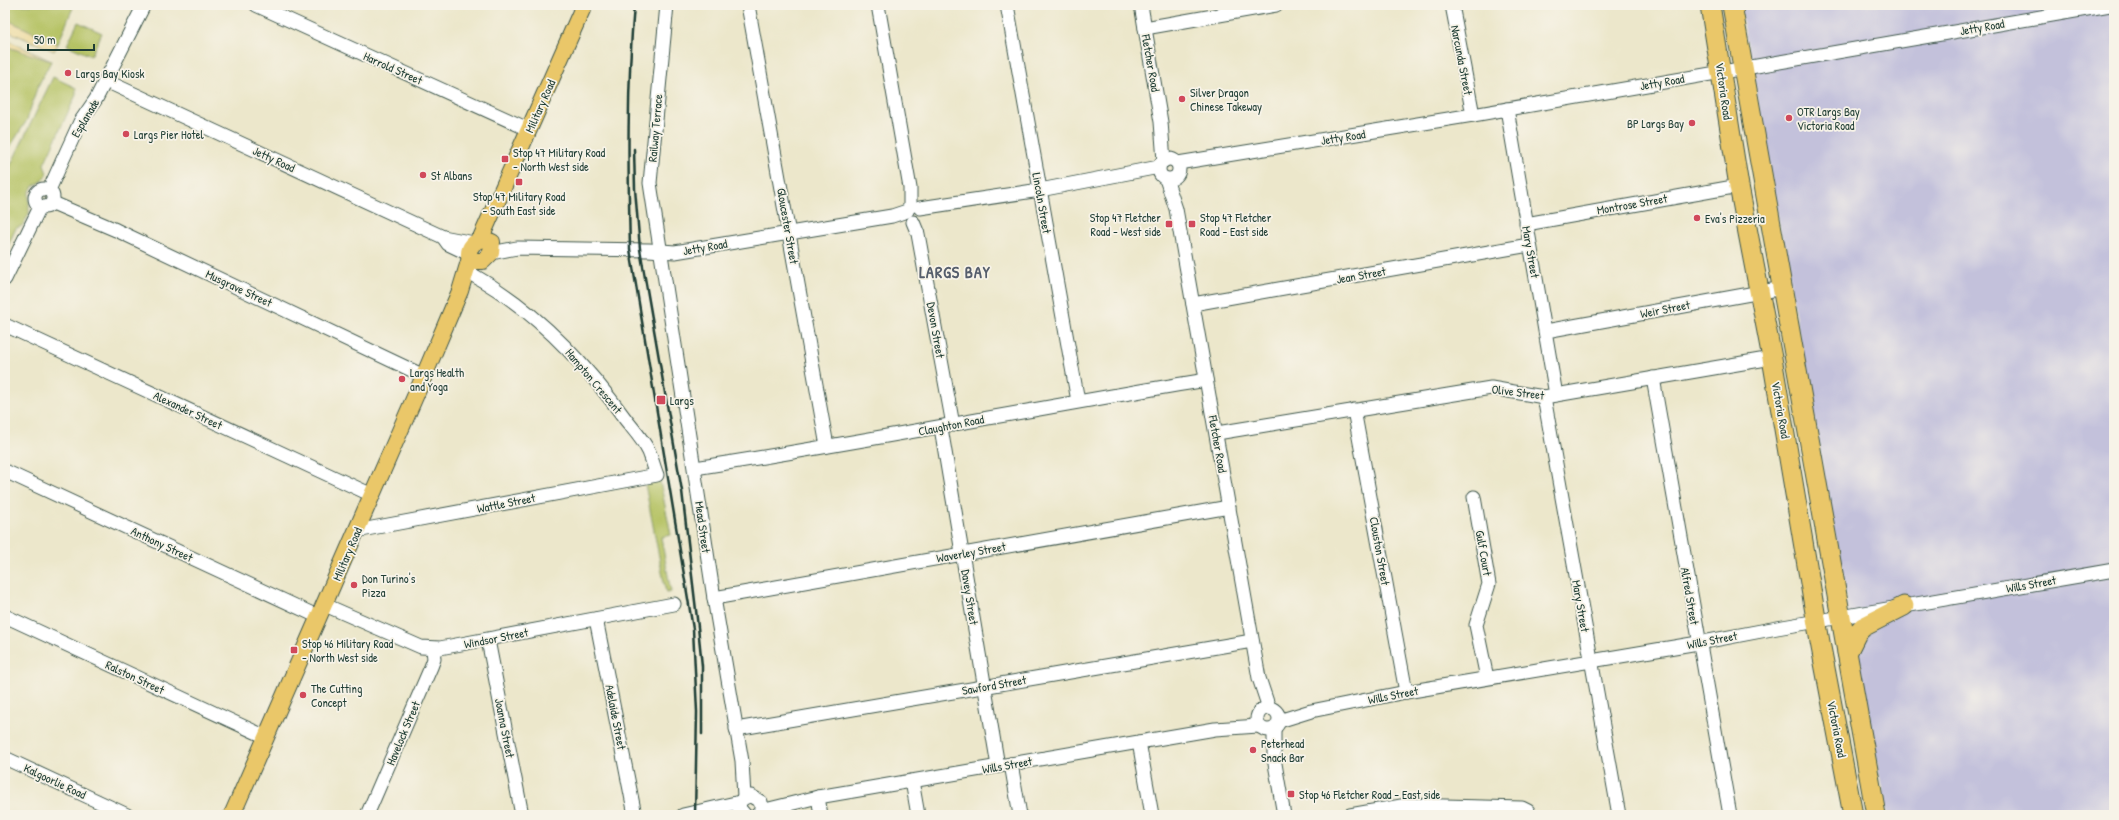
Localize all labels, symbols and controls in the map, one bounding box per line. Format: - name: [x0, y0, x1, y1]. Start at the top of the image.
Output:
- street label: Jetty Road: [1958, 15, 2006, 39]
- street label: Narcunda Street: [1447, 24, 1477, 97]
- scale bar: [28, 26, 94, 52]
- text: 50 m: [34, 31, 55, 48]
- street label: Fletcher Road: [1137, 32, 1164, 93]
- street label: Harrold Street: [361, 47, 426, 89]
- street label: Victoria Road: [1712, 61, 1736, 121]
- place label: Largs Bay Kiosk: [76, 65, 145, 82]
- marker: Largs Bay Kiosk: [63, 68, 73, 78]
- street label: Jetty Road: [1638, 70, 1686, 94]
- street label: Military Road: [521, 76, 559, 135]
- place label: Silver Dragon Chinese Takeway: [1190, 84, 1262, 115]
- street label: Railway Terrace: [644, 93, 666, 163]
- marker: Silver Dragon Chinese Takeway: [1177, 94, 1187, 104]
- street label: Esplanade: [67, 95, 103, 141]
- place label: OTR Largs Bay Victoria Road: [1797, 103, 1860, 134]
- marker: OTR Largs Bay Victoria Road: [1784, 113, 1794, 123]
- place label: BP Largs Bay: [1627, 115, 1684, 132]
- marker: BP Largs Bay: [1687, 118, 1697, 128]
- street label: Jetty Road: [1319, 125, 1367, 149]
- place label: Largs Pier Hotel: [134, 126, 204, 143]
- marker: Largs Pier Hotel: [121, 129, 131, 139]
- street label: Jetty Road: [250, 142, 298, 176]
- place label: Stop 47 Military Road - North West side: [513, 144, 606, 175]
- marker: Stop 47 Military Road - North West side: [500, 154, 510, 164]
- place label: St Albans: [431, 167, 473, 184]
- marker: St Albans: [418, 170, 428, 180]
- street label: Lincoln Street: [1028, 171, 1056, 236]
- marker: Stop 47 Military Road - South East side: [514, 177, 524, 187]
- street label: Gloucester Street: [773, 187, 803, 266]
- place label: Stop 47 Military Road - South East side: [473, 188, 565, 219]
- street label: Montrose Street: [1596, 189, 1669, 219]
- place label: Stop 47 Fletcher Road - West side: [1090, 209, 1161, 240]
- place label: Stop 47 Fletcher Road - East side: [1200, 209, 1272, 240]
- place label: Eva's Pizzeria: [1705, 210, 1765, 227]
- marker: Eva's Pizzeria: [1692, 213, 1702, 223]
- marker: Stop 47 Fletcher Road - West side: [1164, 219, 1174, 229]
- marker: Stop 47 Fletcher Road - East side: [1187, 219, 1197, 229]
- street label: Mary Street: [1518, 225, 1544, 280]
- street label: Jetty Road: [681, 235, 729, 259]
- district label: LARGS BAY: [919, 261, 991, 283]
- street label: Jean Street: [1335, 262, 1388, 288]
- street label: Musgrave Street: [203, 265, 276, 311]
- street label: Weir Street: [1639, 296, 1692, 322]
- street label: Devon Street: [923, 301, 949, 360]
- street label: Hampton Crescent: [562, 345, 627, 418]
- place label: Largs Health and Yoga: [410, 364, 464, 395]
- marker: Largs Health and Yoga: [397, 374, 407, 384]
- street label: Olive Street: [1491, 380, 1546, 404]
- street label: Victoria Road: [1768, 380, 1794, 440]
- street label: Alexander Street: [151, 387, 226, 434]
- place label: Largs: [670, 392, 694, 409]
- marker: Largs: [655, 394, 667, 406]
- street label: Claughton Road: [917, 410, 986, 440]
- street label: Fletcher Road: [1204, 413, 1231, 474]
- street label: Wattle Street: [475, 489, 537, 517]
- street label: Mead Street: [691, 500, 715, 555]
- street label: Clouston Street: [1366, 515, 1395, 587]
- street label: Anthony Street: [128, 522, 197, 566]
- street label: Military Road: [328, 524, 366, 583]
- street label: Gulf Court: [1472, 529, 1496, 578]
- street label: Waverley Street: [935, 537, 1008, 566]
- street label: Alfred Street: [1677, 566, 1704, 627]
- street label: Davey Street: [957, 568, 983, 627]
- place label: Don Turino's Pizza: [362, 570, 416, 601]
- street label: Wills Street: [2005, 571, 2058, 597]
- street label: Mary Street: [1568, 579, 1594, 634]
- marker: Don Turino's Pizza: [349, 580, 359, 590]
- street label: Windsor Street: [462, 623, 530, 653]
- street label: Wills Street: [1686, 627, 1739, 653]
- place label: Stop 46 Military Road - North West side: [302, 635, 393, 666]
- marker: Stop 46 Military Road - North West side: [289, 645, 299, 655]
- street label: Ralston Street: [103, 656, 168, 698]
- street label: Sawford Street: [961, 671, 1028, 699]
- place label: The Cutting Concept: [311, 680, 362, 711]
- street label: Wills Street: [1367, 682, 1420, 708]
- street label: Adelaide Street: [601, 683, 631, 752]
- marker: The Cutting Concept: [298, 690, 308, 700]
- street label: Havelock Street: [382, 697, 424, 768]
- street label: Joanna Street: [491, 697, 519, 760]
- street label: Victoria Road: [1823, 699, 1851, 759]
- place label: Peterhead Snack Bar: [1261, 735, 1305, 766]
- marker: Peterhead Snack Bar: [1248, 745, 1258, 755]
- street label: Wills Street: [981, 752, 1034, 778]
- street label: Kalgoorlie Road: [21, 759, 89, 803]
- place label: Stop 46 Fletcher Road - East side: [1299, 786, 1440, 803]
- marker: Stop 46 Fletcher Road - East side: [1286, 789, 1296, 799]

